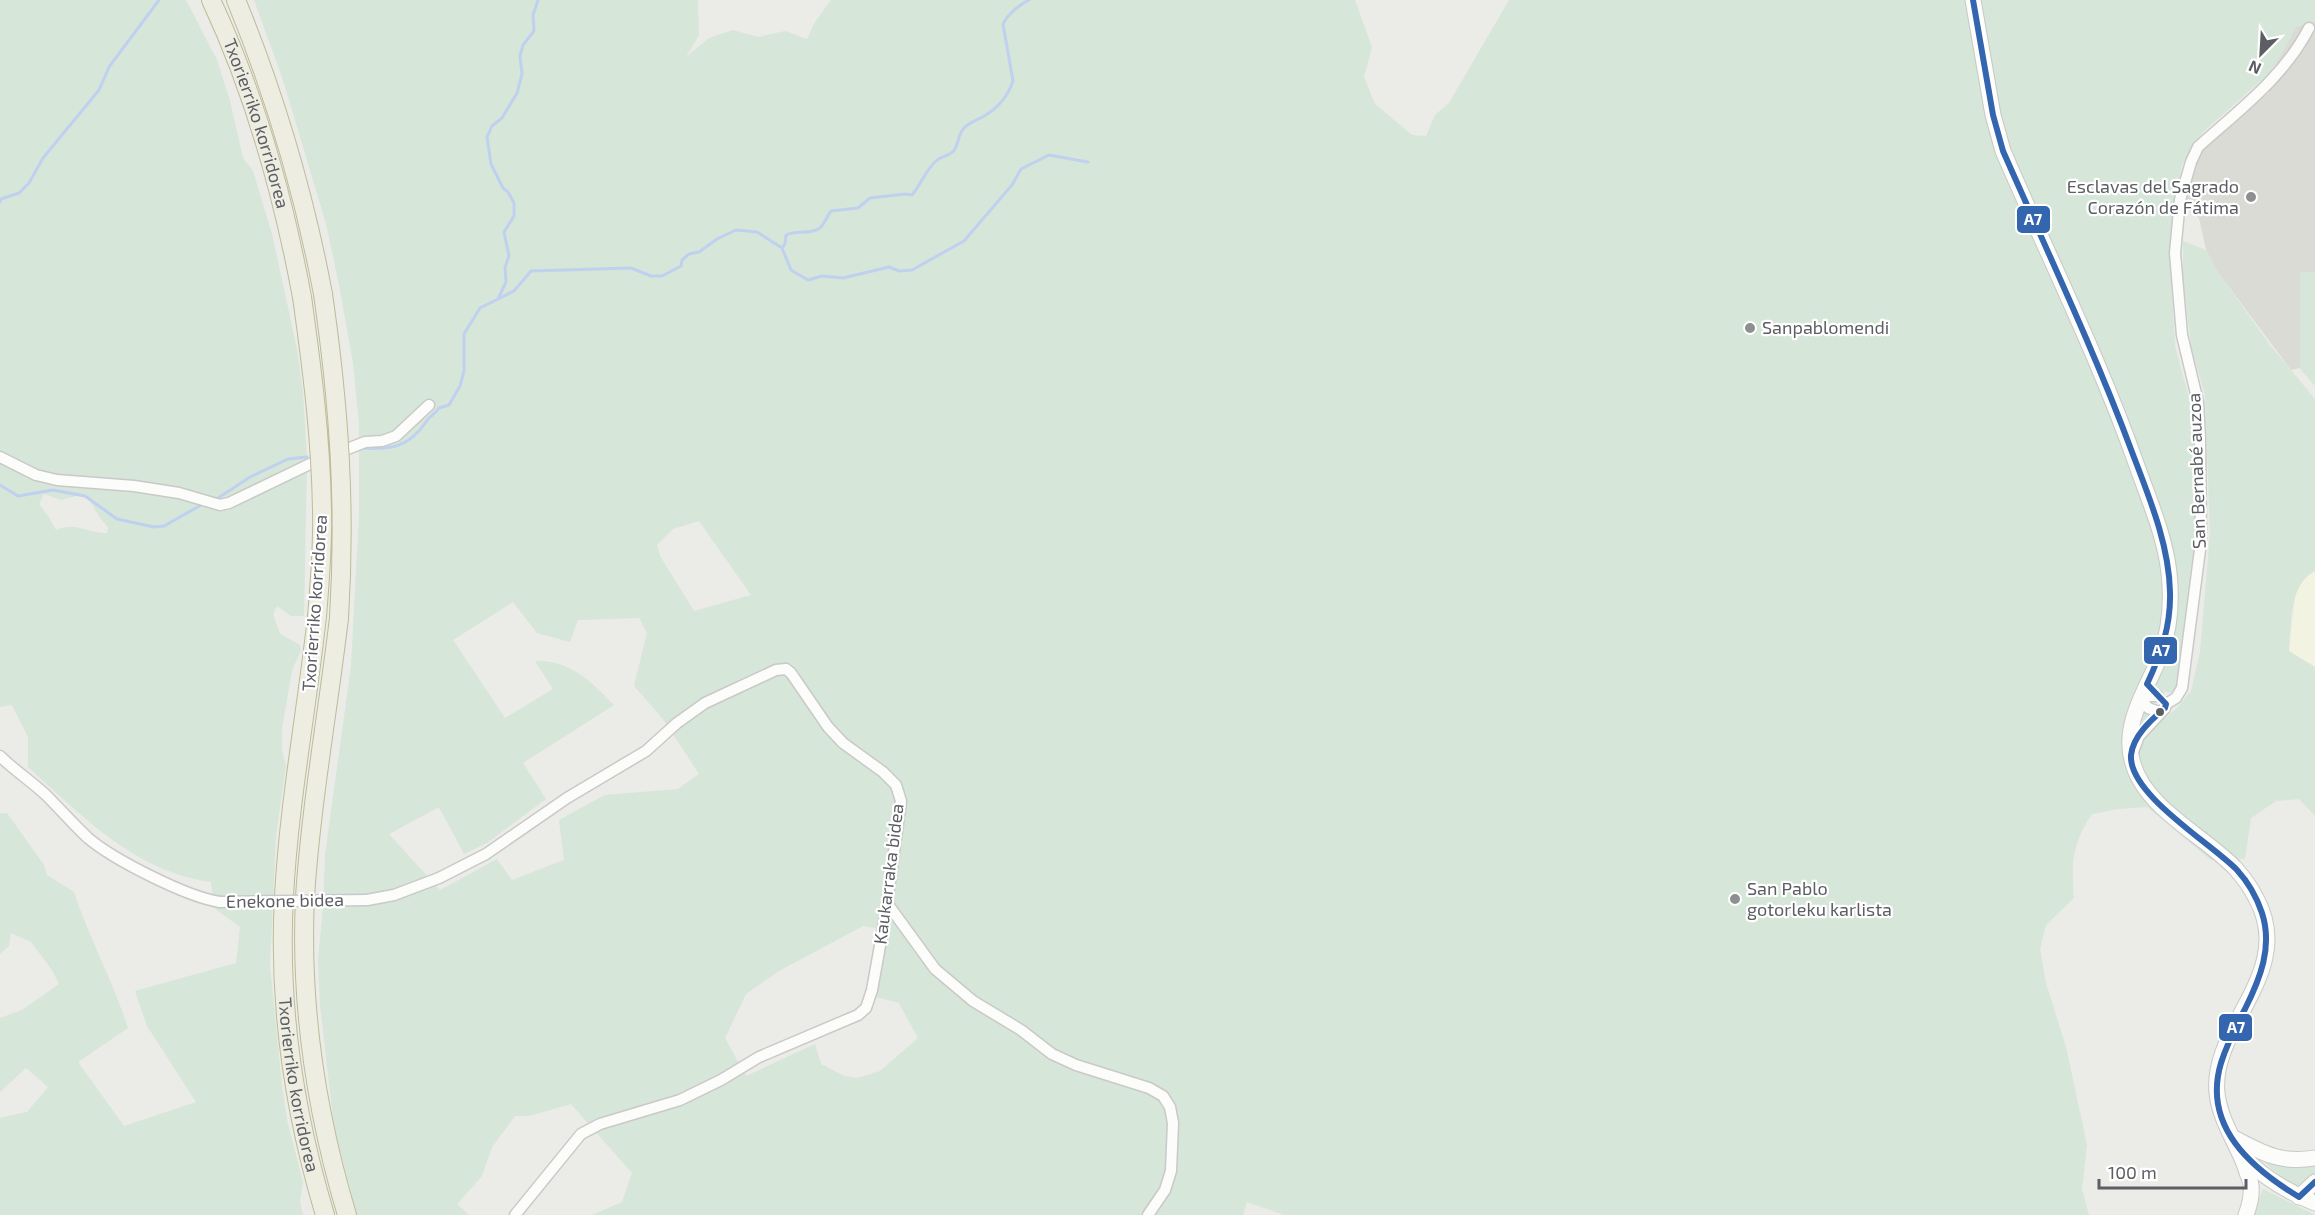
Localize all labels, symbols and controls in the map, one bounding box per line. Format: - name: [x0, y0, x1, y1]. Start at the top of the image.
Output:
- north arrow: [2231, 24, 2291, 84]
- street label: Txorierriko korridorea: [219, 35, 295, 211]
- text: N: [2246, 57, 2264, 79]
- place label: Esclavas del Sagrado Corazón de Fátima: [2067, 175, 2239, 218]
- marker: Esclavas del Sagrado Corazón de Fátima: [2244, 190, 2258, 204]
- line badge: A7: [2016, 205, 2051, 234]
- text: A7: [2024, 209, 2043, 228]
- place label: Sanpablomendi: [1762, 316, 1889, 338]
- marker: Sanpablomendi: [1743, 321, 1757, 335]
- street label: San Bernabé auzoa: [2182, 393, 2210, 549]
- street label: Txorierriko korridorea: [297, 514, 331, 692]
- line badge: A7: [2143, 636, 2178, 665]
- text: A7: [2152, 640, 2171, 659]
- unlabelled marker: [2154, 706, 2166, 718]
- street label: Kaukarraka bidea: [868, 802, 908, 946]
- place label: San Pablo gotorleku karlista: [1747, 877, 1892, 920]
- street label: Enekone bidea: [226, 888, 344, 912]
- marker: San Pablo gotorleku karlista: [1728, 892, 1742, 906]
- street label: Txorierriko korridorea: [275, 996, 325, 1174]
- line badge: A7: [2218, 1013, 2253, 1042]
- text: A7: [2227, 1017, 2246, 1036]
- scale bar: [2099, 1152, 2246, 1190]
- text: 100 m: [2108, 1161, 2157, 1183]

